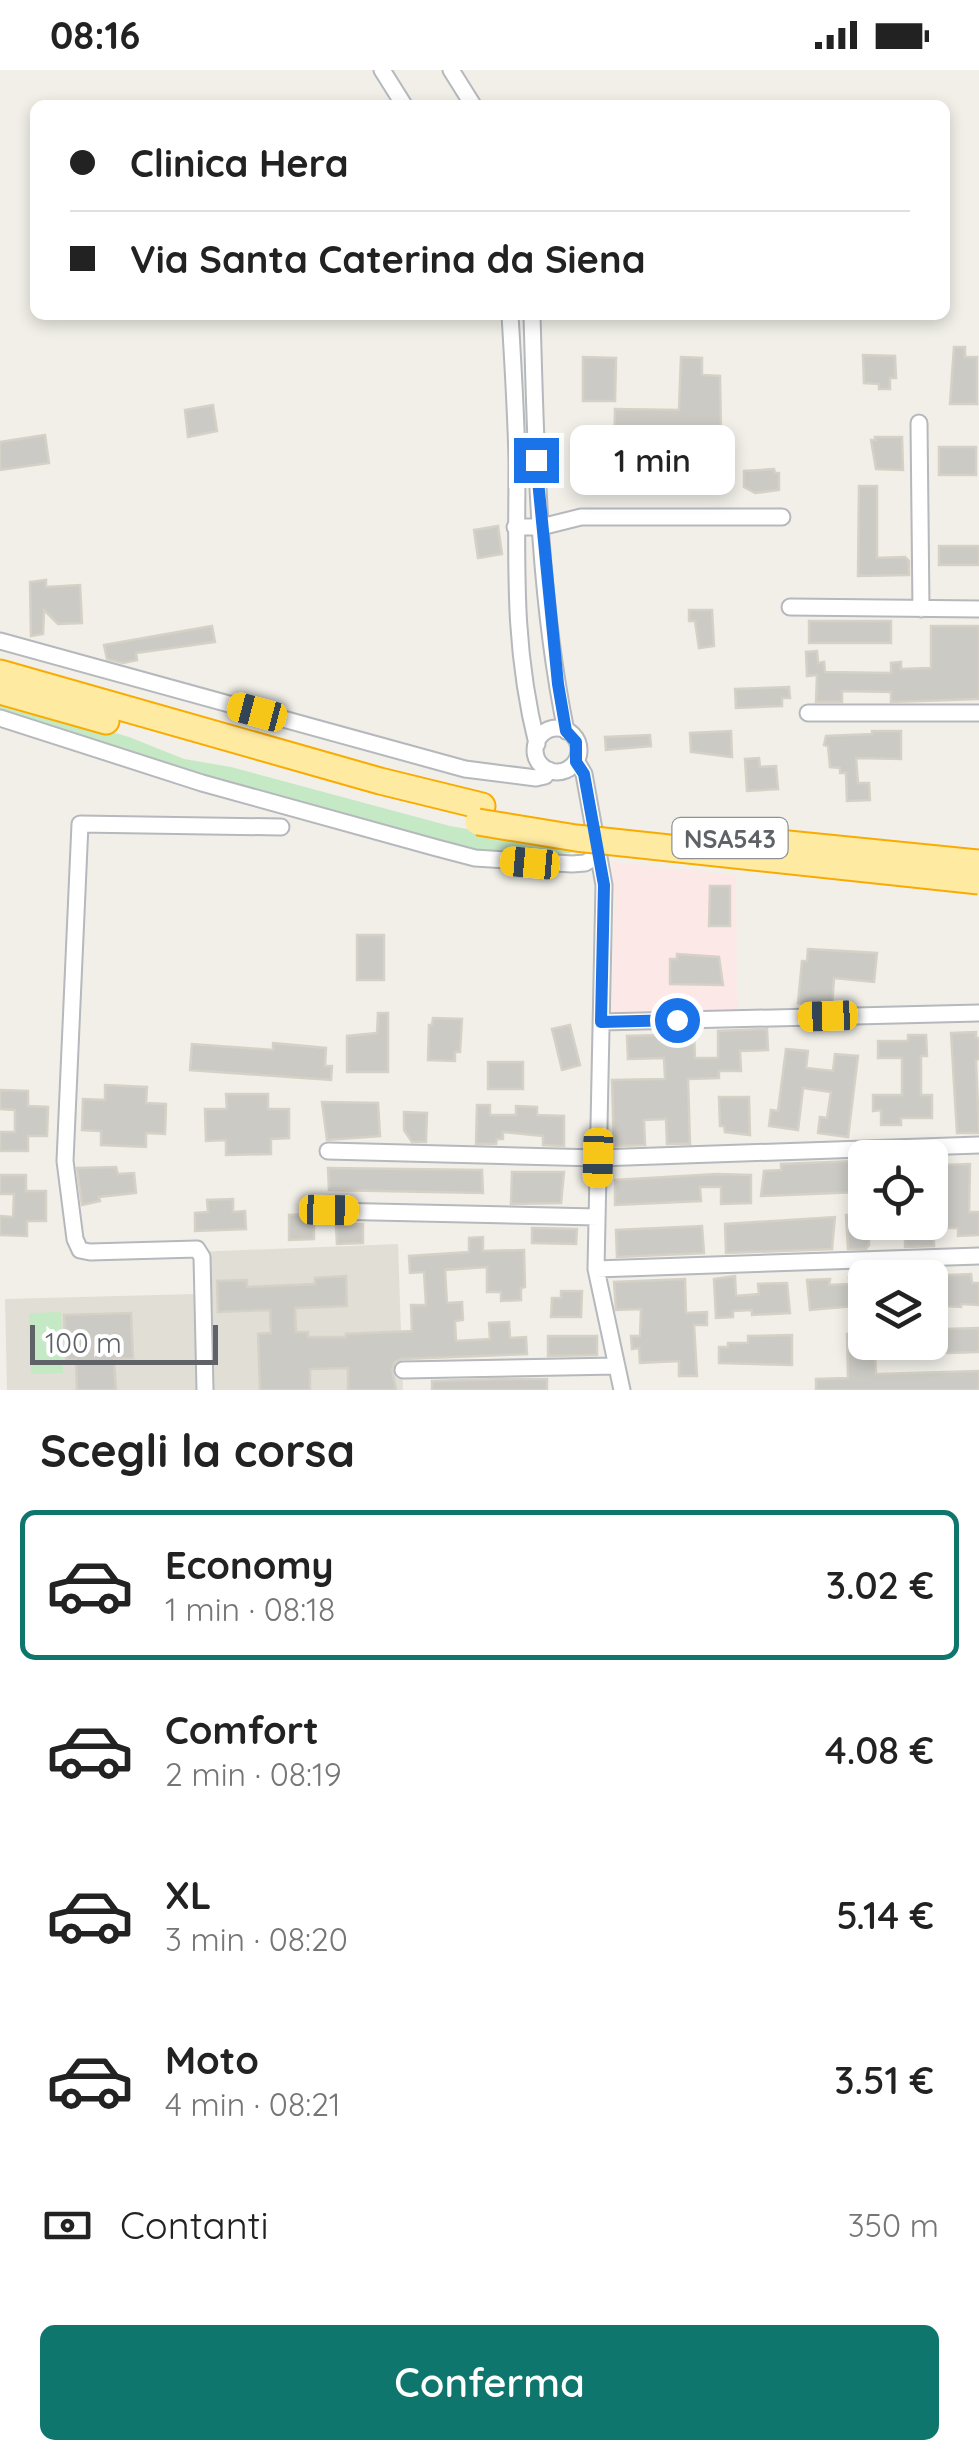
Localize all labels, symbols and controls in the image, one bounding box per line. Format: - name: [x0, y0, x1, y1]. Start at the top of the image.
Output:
- text: 08:16: [50, 11, 140, 59]
- text: Clinica Hera: [130, 139, 349, 187]
- text: Via Santa Caterina da Siena: [130, 235, 646, 283]
- callout: 1 min: [571, 425, 736, 495]
- route end: [514, 438, 559, 483]
- text: 1 min: [614, 440, 691, 480]
- car: [224, 690, 290, 734]
- road number: NSA543: [672, 818, 788, 858]
- car: [499, 845, 561, 881]
- route start: [655, 998, 700, 1043]
- car: [797, 1000, 859, 1032]
- car: [582, 1128, 614, 1188]
- map controls: [848, 1140, 948, 1360]
- button: locate: [848, 1140, 948, 1240]
- car: [299, 1194, 359, 1226]
- button: layers: [848, 1260, 948, 1360]
- scale bar: [30, 1320, 218, 1364]
- text: 100 m: [45, 1325, 122, 1360]
- text: Scegli la corsa: [40, 1422, 355, 1478]
- icon: car: [45, 1540, 135, 1630]
- text: Economy: [165, 1541, 334, 1589]
- text: 3.02 €: [826, 1561, 934, 1609]
- text: 1 min · 08:18: [165, 1589, 335, 1629]
- icon: car: [45, 1705, 135, 1795]
- text: Comfort: [165, 1706, 319, 1754]
- text: 4.08 €: [825, 1726, 934, 1774]
- text: 2 min · 08:19: [165, 1754, 342, 1794]
- icon: car: [45, 1870, 135, 1960]
- text: XL: [165, 1871, 211, 1919]
- text: 5.14 €: [836, 1891, 934, 1939]
- text: 3 min · 08:20: [165, 1919, 348, 1959]
- icon: car: [45, 2035, 135, 2125]
- text: Moto: [165, 2036, 259, 2084]
- text: 3.51 €: [834, 2056, 934, 2104]
- text: 4 min · 08:21: [165, 2084, 341, 2124]
- icon: cash: [40, 2198, 95, 2253]
- text: Contanti: [120, 2201, 269, 2249]
- text: 350 m: [848, 2205, 939, 2245]
- button: Conferma: [40, 2325, 939, 2440]

